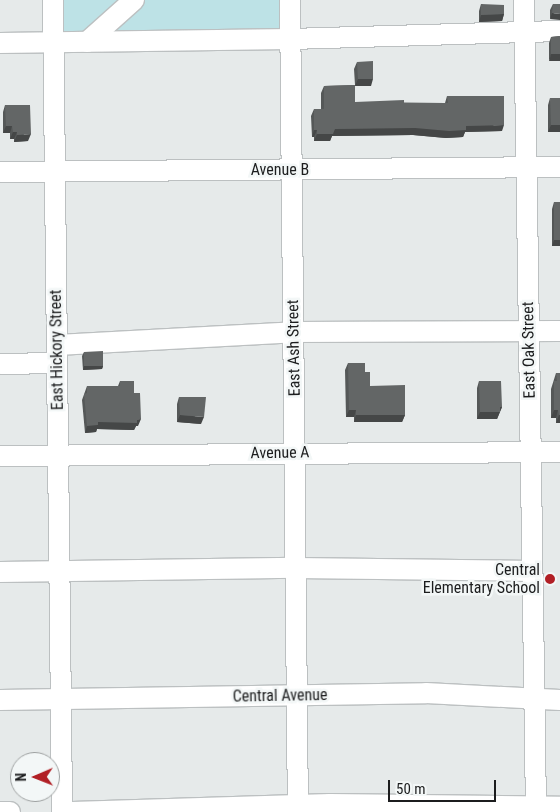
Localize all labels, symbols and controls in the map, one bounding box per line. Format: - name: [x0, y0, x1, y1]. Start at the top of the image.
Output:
- street label: Avenue B: [251, 160, 309, 180]
- street label: East Hickory Street: [46, 290, 68, 410]
- street label: East Ash Street: [284, 299, 304, 397]
- street label: East Oak Street: [519, 301, 539, 399]
- street label: Avenue A: [250, 443, 310, 463]
- place label: Central Elementary School: [423, 560, 540, 598]
- marker: Central Elementary School: [544, 573, 556, 585]
- street label: Central Avenue: [232, 686, 328, 706]
- north arrow: [10, 752, 60, 802]
- scale bar: [390, 770, 498, 802]
- text: N: [13, 773, 29, 782]
- text: 50 m: [396, 780, 426, 798]

